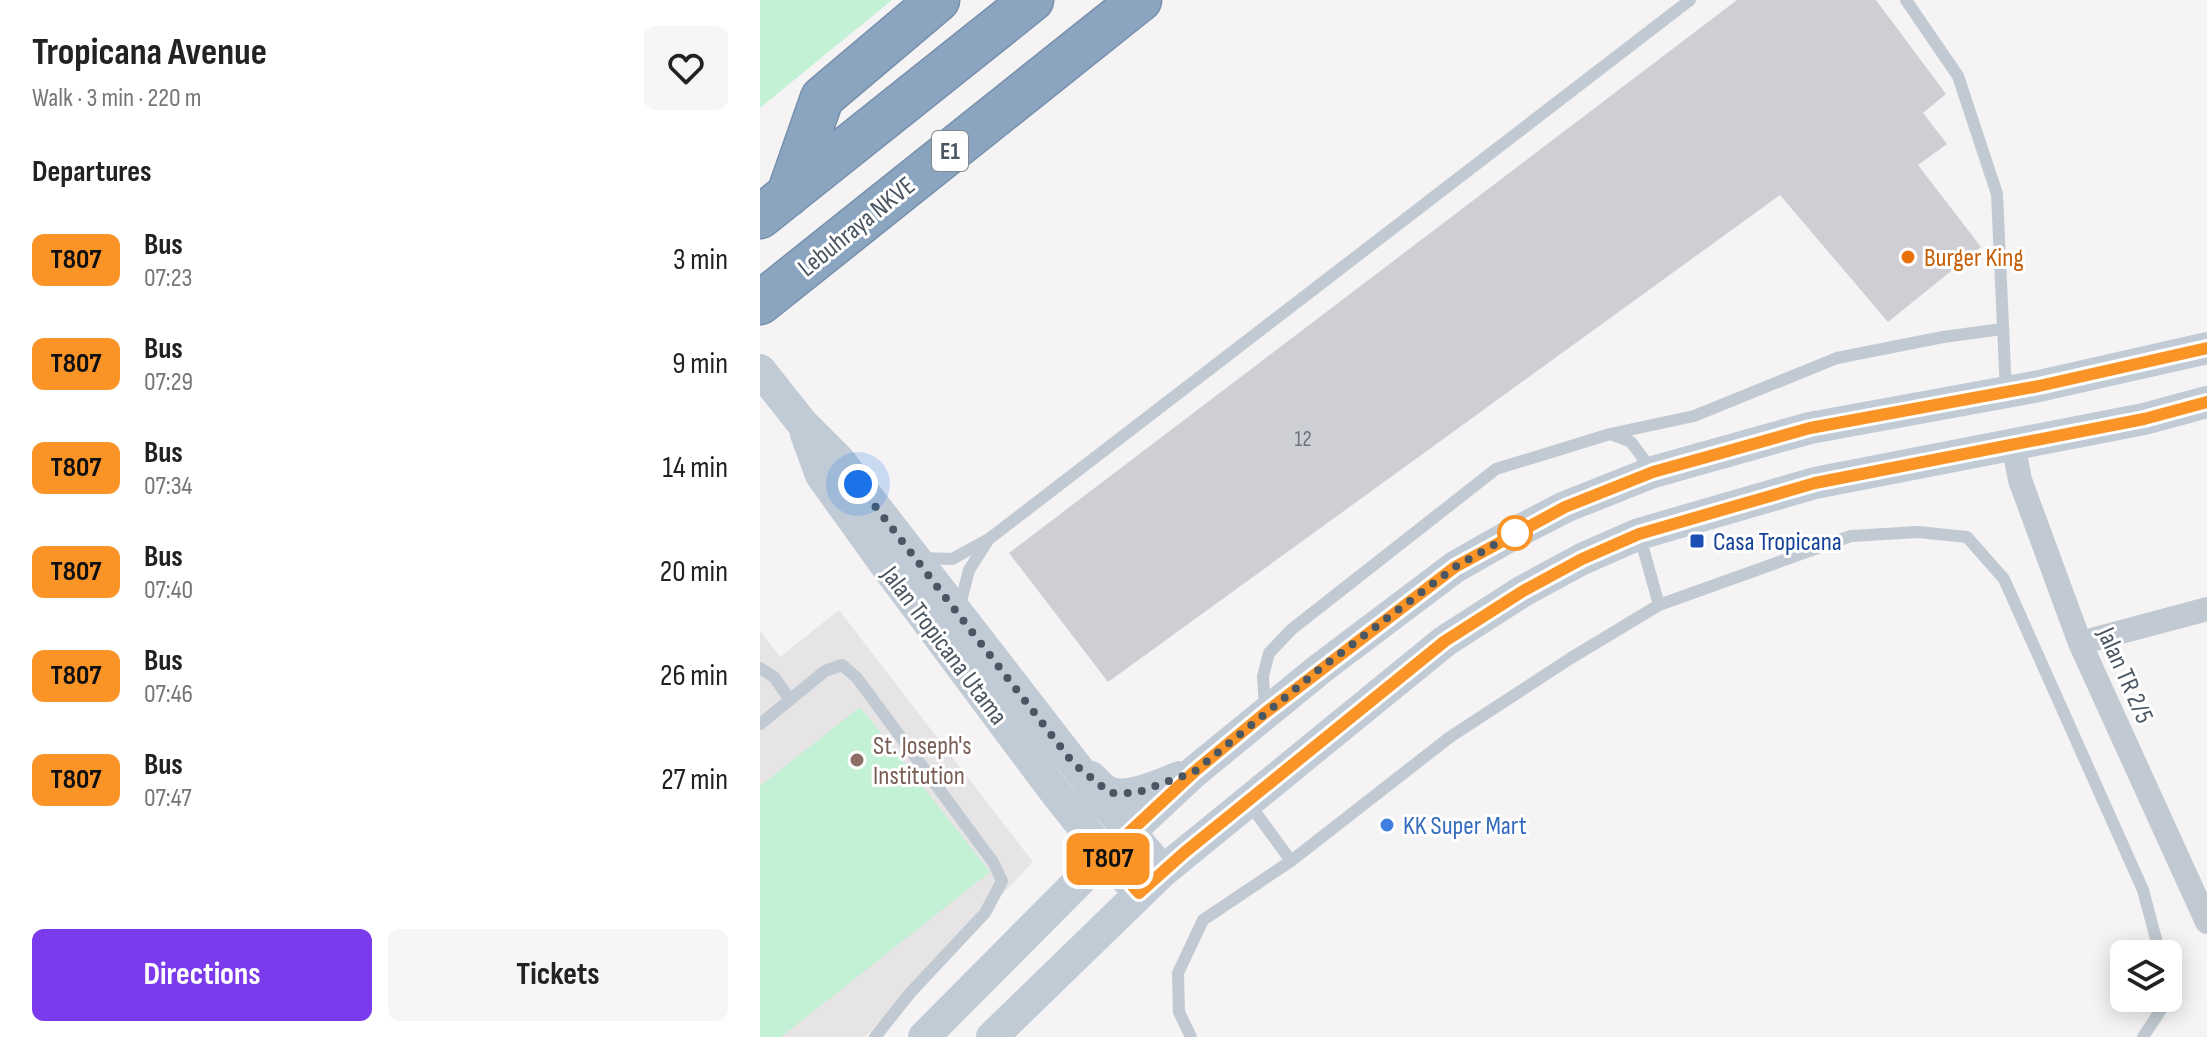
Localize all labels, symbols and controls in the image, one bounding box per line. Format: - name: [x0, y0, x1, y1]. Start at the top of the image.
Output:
- button: heart: [644, 26, 728, 110]
- text: Tropicana Avenue: [32, 30, 267, 75]
- text: Walk · 3 min · 220 m: [32, 83, 201, 114]
- road number: E1: [932, 131, 968, 171]
- text: Departures: [32, 154, 152, 190]
- street label: Lebuhraya NKVE: [792, 171, 922, 284]
- text: Bus: [144, 227, 183, 263]
- text: 3 min: [673, 242, 728, 278]
- text: T807: [51, 243, 101, 276]
- place label: Burger King: [1924, 243, 2024, 274]
- marker: Burger King: [1899, 248, 1917, 266]
- text: 07:23: [144, 263, 192, 294]
- text: Bus: [144, 331, 183, 367]
- text: 9 min: [672, 346, 728, 382]
- text: T807: [51, 347, 101, 380]
- text: 07:29: [144, 367, 193, 398]
- house number: 12: [1294, 426, 1312, 453]
- text: Bus: [144, 435, 183, 471]
- text: 14 min: [663, 450, 728, 486]
- text: T807: [51, 451, 101, 484]
- your location: [838, 464, 878, 504]
- text: 07:34: [144, 471, 193, 502]
- unlabelled marker: [1498, 516, 1532, 550]
- place label: Casa Tropicana: [1713, 527, 1842, 558]
- marker: Casa Tropicana: [1688, 532, 1706, 550]
- text: Bus: [144, 539, 183, 575]
- text: 20 min: [660, 554, 728, 590]
- text: T807: [51, 555, 101, 588]
- street label: Jalan Tropicana Utama: [874, 560, 1013, 731]
- text: 07:40: [144, 575, 193, 606]
- street label: Jalan TR 2/5: [2089, 622, 2159, 728]
- text: Bus: [144, 643, 183, 679]
- text: 26 min: [660, 658, 728, 694]
- text: T807: [51, 659, 101, 692]
- text: 07:46: [144, 679, 193, 710]
- place label: St. Joseph's Institution: [873, 731, 972, 792]
- text: Bus: [144, 747, 183, 783]
- marker: St. Joseph's Institution: [848, 751, 866, 769]
- text: 27 min: [661, 762, 728, 798]
- text: T807: [51, 763, 101, 796]
- text: 07:47: [144, 783, 192, 814]
- place label: KK Super Mart: [1403, 811, 1527, 842]
- marker: KK Super Mart: [1378, 816, 1396, 834]
- line badge: T807: [1052, 833, 1164, 885]
- text: T807: [1083, 842, 1133, 875]
- button: Directions: [32, 929, 372, 1021]
- button: Tickets: [388, 929, 728, 1021]
- map controls: [2110, 940, 2182, 1012]
- button: layers: [2110, 940, 2182, 1012]

